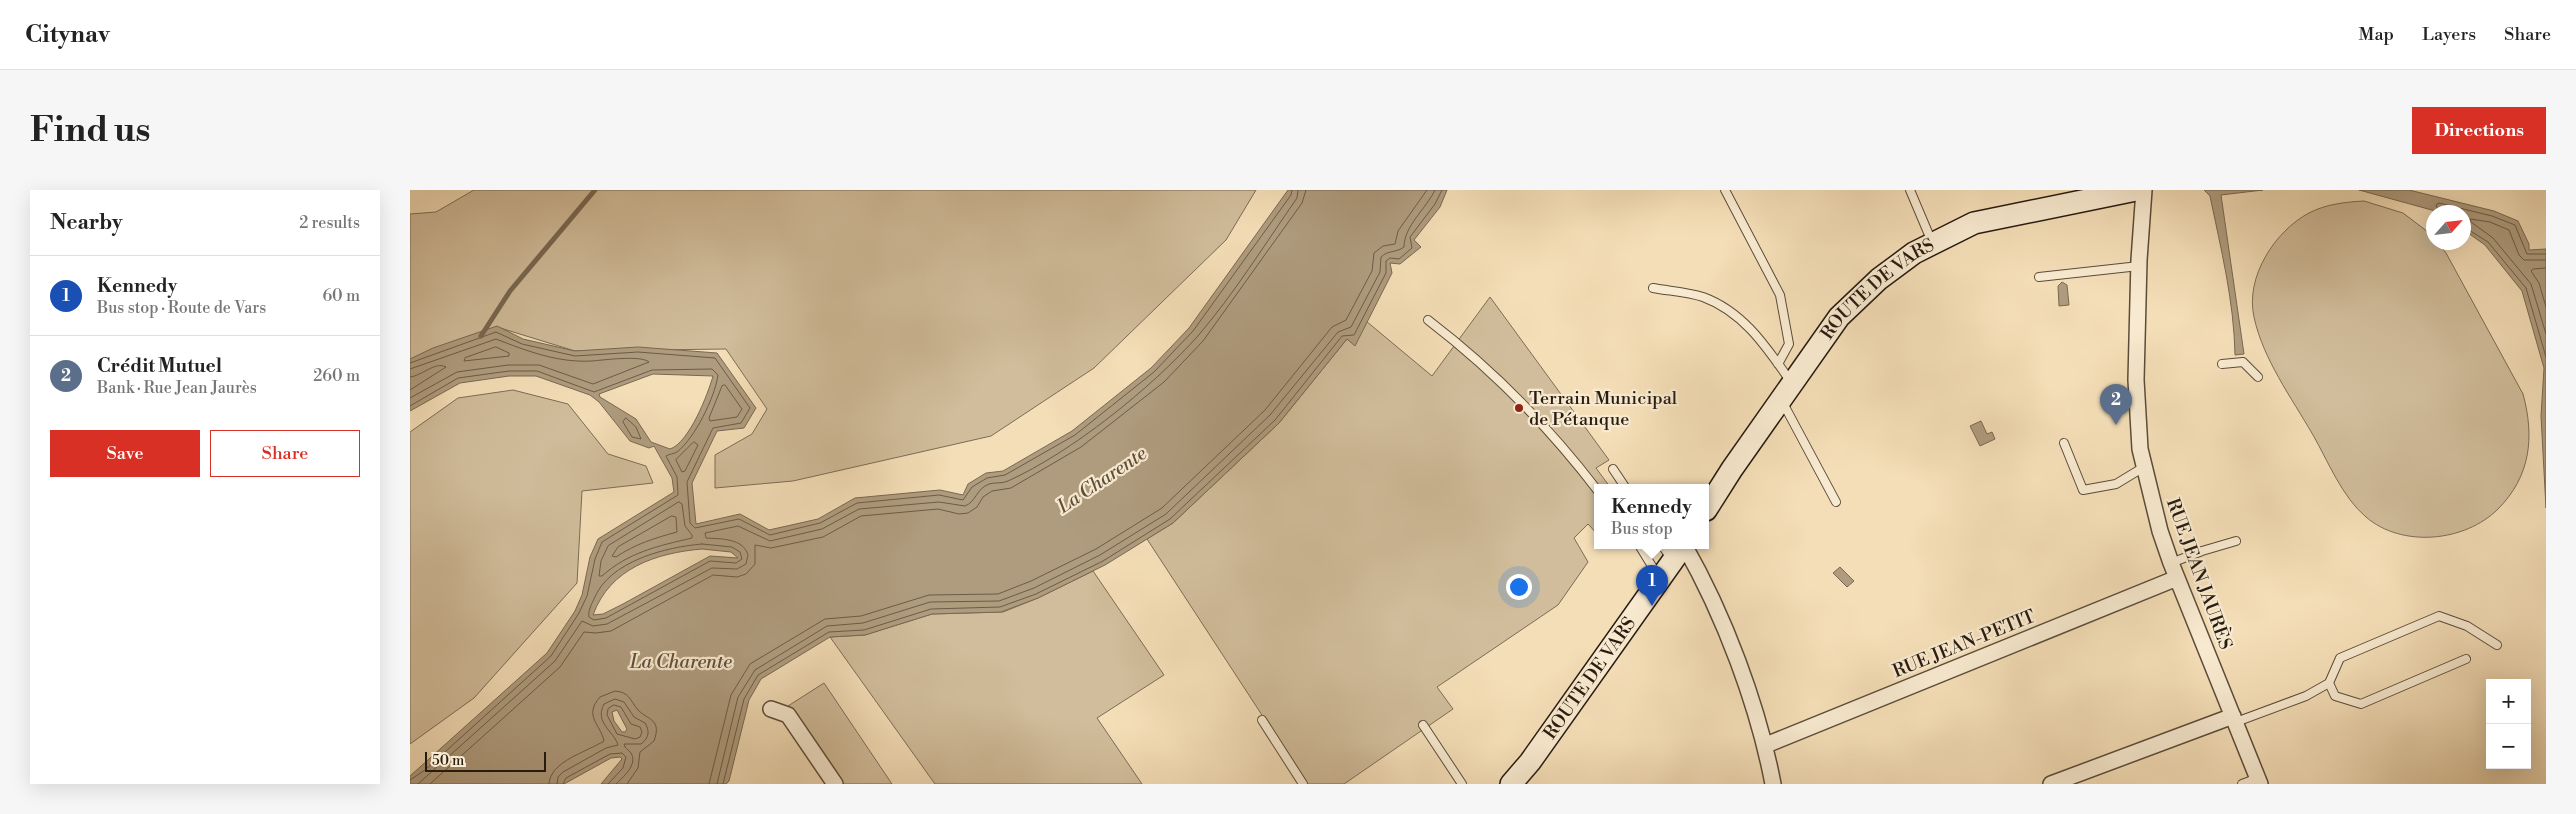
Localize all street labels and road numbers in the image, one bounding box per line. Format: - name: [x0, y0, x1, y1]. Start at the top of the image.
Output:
- street label: ROUTE DE VARS: [1815, 233, 1938, 344]
- street label: RUE JEAN JAURÈS: [2161, 495, 2237, 653]
- street label: RUE JEAN-PETIT: [1889, 605, 2039, 683]
- street label: ROUTE DE VARS: [1538, 612, 1641, 744]

